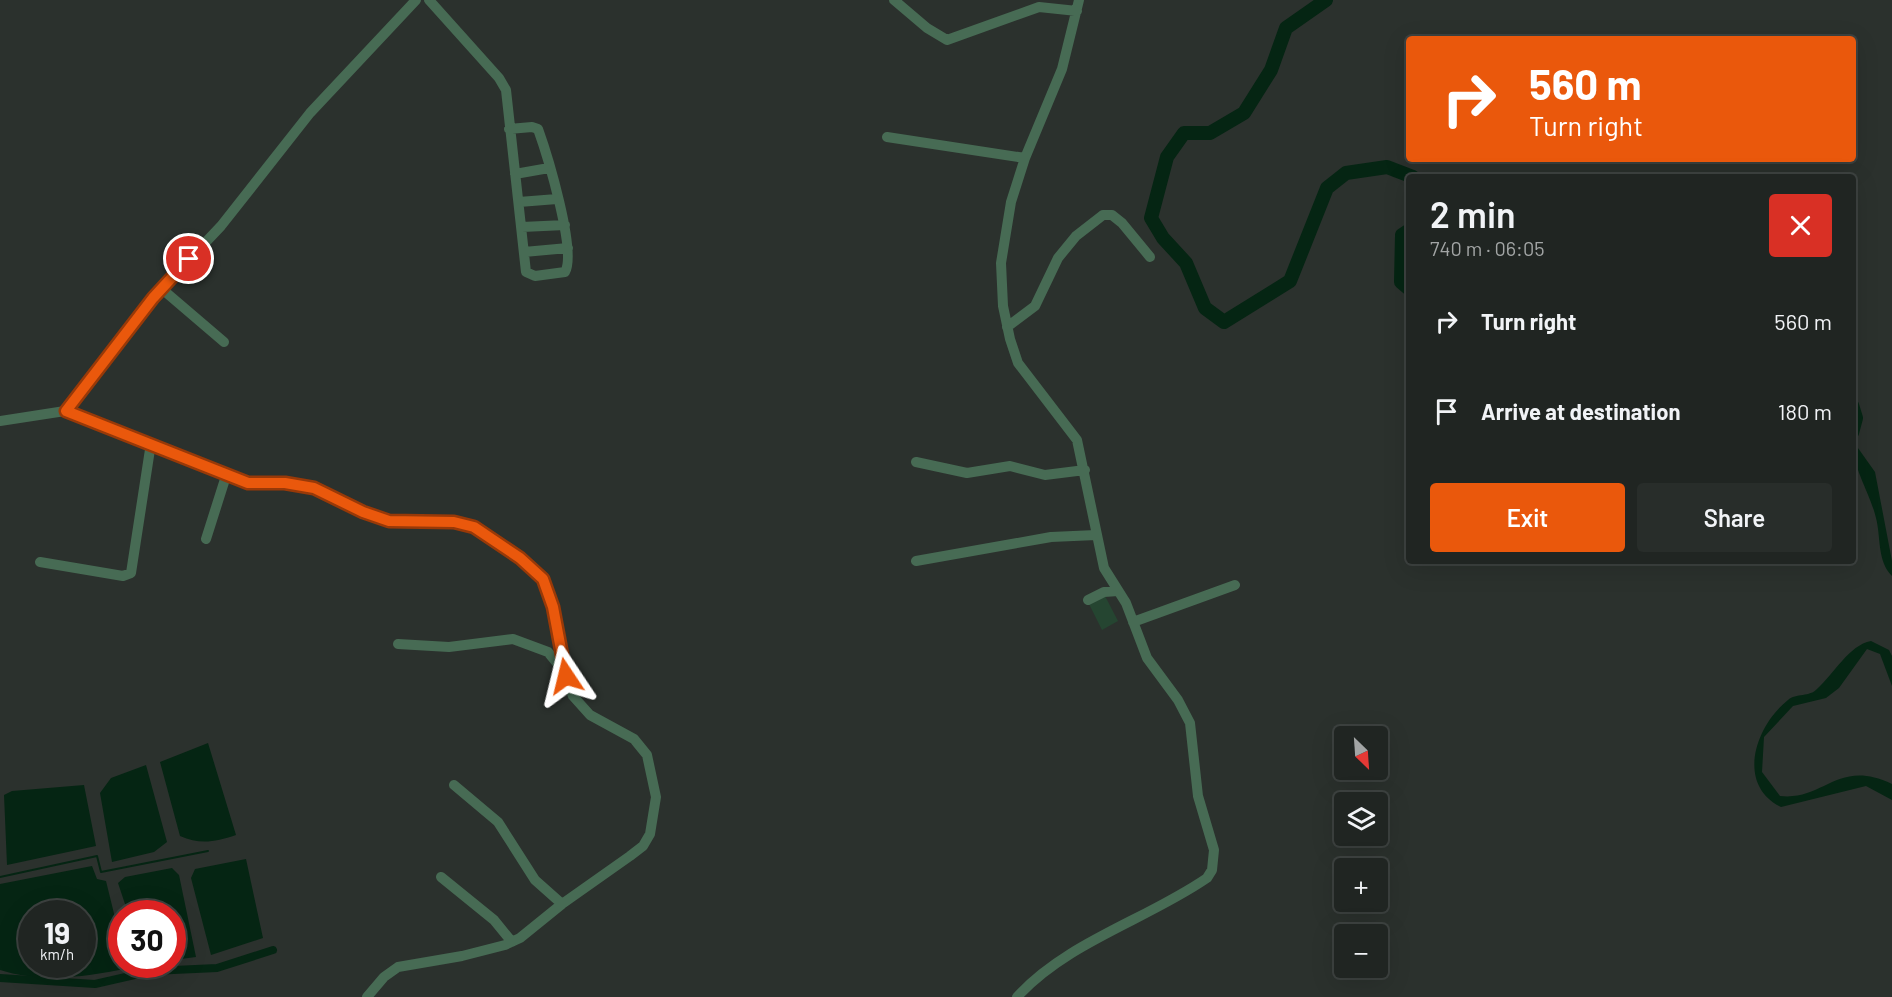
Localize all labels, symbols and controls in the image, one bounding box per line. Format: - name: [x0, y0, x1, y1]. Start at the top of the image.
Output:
- text: 560 m: [1529, 58, 1642, 108]
- icon: right: [1430, 60, 1508, 138]
- text: Turn right: [1529, 109, 1643, 141]
- text: 2 min: [1430, 192, 1516, 235]
- button: close: [1769, 194, 1832, 257]
- pin: [163, 233, 214, 284]
- text: 740 m · 06:05: [1430, 236, 1544, 260]
- icon: arrive: [172, 242, 205, 275]
- icon: right: [1430, 305, 1463, 338]
- text: Turn right: [1481, 308, 1576, 334]
- text: 560 m: [1774, 308, 1832, 334]
- icon: arrive: [1430, 395, 1463, 428]
- text: Arrive at destination: [1481, 398, 1680, 424]
- text: 180 m: [1778, 398, 1832, 424]
- button: Exit: [1430, 483, 1625, 552]
- button: Share: [1637, 483, 1832, 552]
- position arrow: [534, 644, 598, 708]
- north arrow: [1334, 726, 1388, 780]
- map controls: [1334, 726, 1388, 978]
- button: layers: [1334, 792, 1388, 846]
- button: +: [1334, 858, 1388, 912]
- speed limit sign: 30: [108, 900, 186, 978]
- text: 19: [44, 914, 70, 950]
- button: −: [1334, 924, 1388, 978]
- text: km/h: [40, 945, 74, 963]

